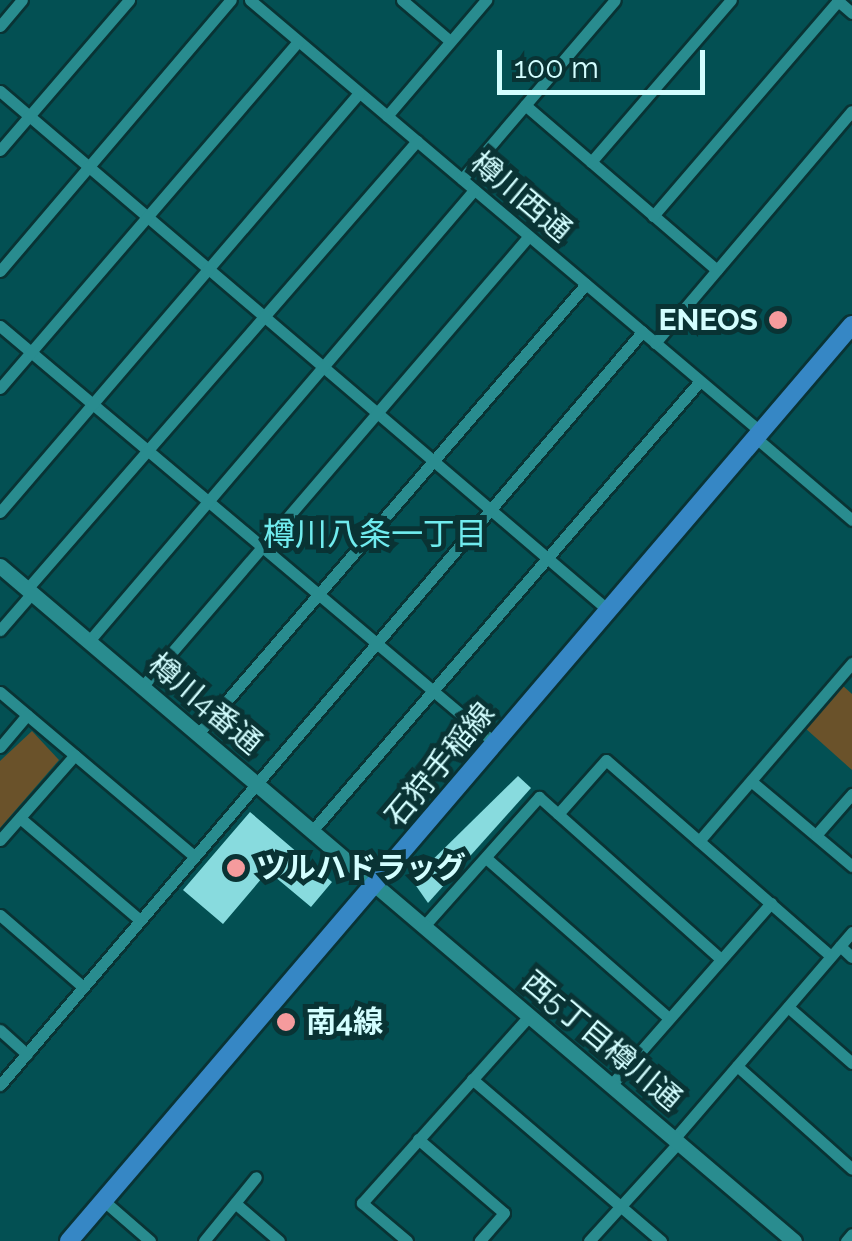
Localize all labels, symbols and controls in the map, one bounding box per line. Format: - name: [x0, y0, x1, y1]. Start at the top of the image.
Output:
- scale bar: [502, 30, 710, 92]
- text: 100 m: [514, 50, 599, 85]
- street label: 樽川西通: [463, 145, 579, 249]
- place label: ENEOS: [658, 302, 758, 338]
- marker: ENEOS: [767, 309, 789, 331]
- district label: 樽川八条一丁目: [263, 515, 487, 553]
- street label: 樽川4番通: [141, 646, 269, 762]
- street label: 石狩手稲線: [378, 696, 502, 834]
- place label: ツルハドラッグ: [256, 850, 466, 886]
- marker: ツルハドラッグ: [225, 857, 247, 879]
- street label: 西5丁目樽川通: [515, 964, 689, 1118]
- place label: 南4線: [306, 1004, 383, 1040]
- marker: 南4線: [275, 1011, 297, 1033]

